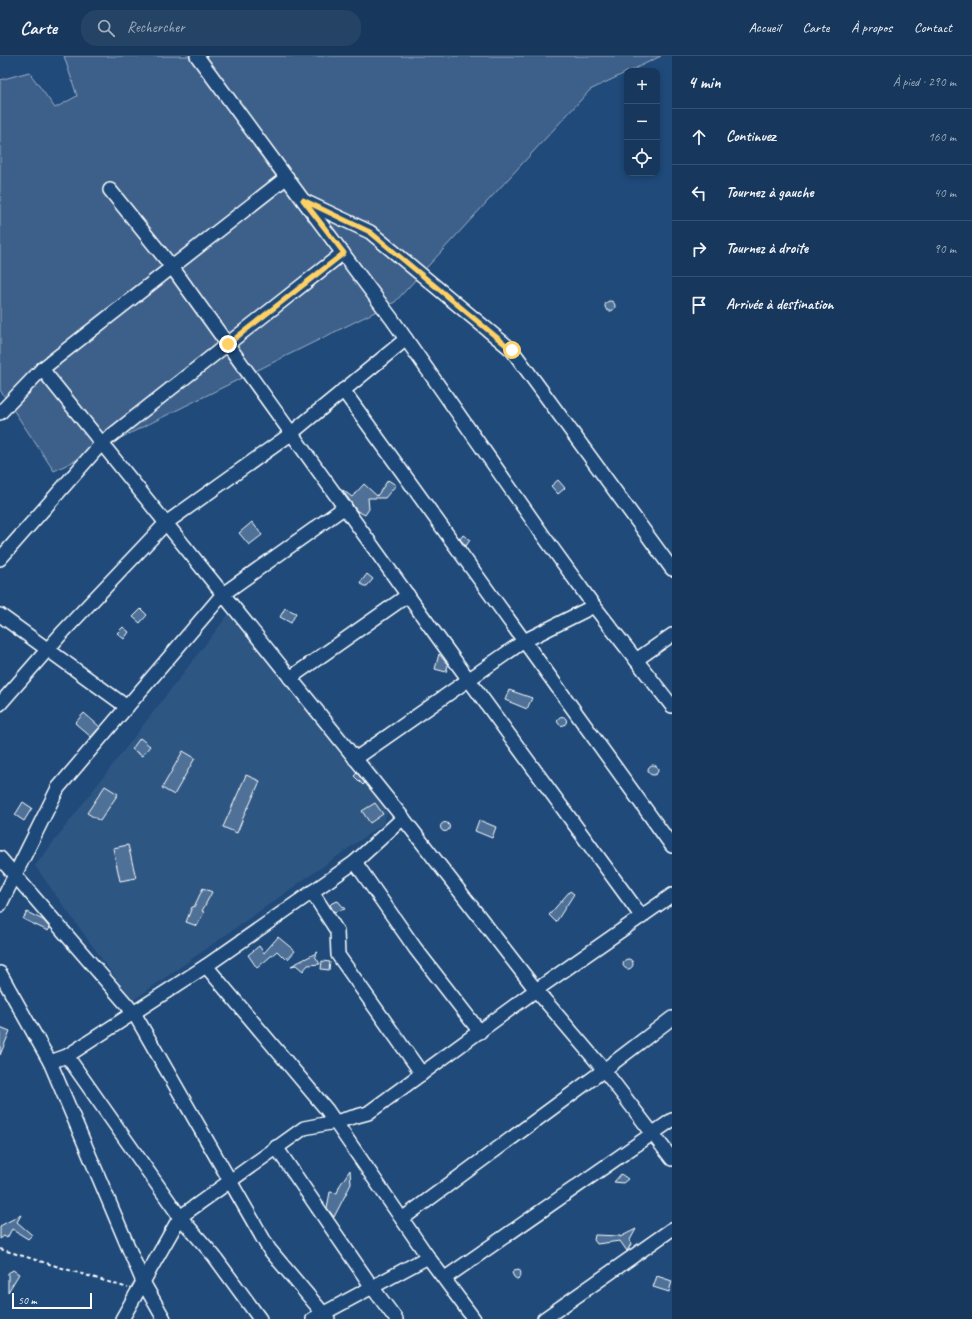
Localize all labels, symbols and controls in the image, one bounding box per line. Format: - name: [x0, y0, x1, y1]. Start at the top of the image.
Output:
- search box: [81, 10, 361, 46]
- text: Carte: [20, 16, 57, 40]
- icon: search: [95, 17, 117, 39]
- text: Rechercher: [127, 18, 185, 37]
- text: Accueil: [749, 19, 780, 36]
- text: Carte: [802, 19, 829, 36]
- text: À propos: [851, 19, 892, 36]
- text: Contact: [914, 19, 952, 36]
- map controls: [624, 68, 660, 176]
- button: +: [624, 68, 660, 104]
- text: 4 min: [688, 72, 721, 93]
- text: À pied · 290 m: [893, 74, 956, 90]
- button: −: [624, 104, 660, 140]
- icon: ahead: [688, 126, 710, 148]
- text: Continuez: [726, 127, 776, 146]
- text: 160 m: [928, 129, 956, 145]
- button: locate: [624, 140, 660, 176]
- icon: left: [688, 182, 710, 204]
- text: Tournez à gauche: [726, 183, 813, 202]
- text: 40 m: [934, 185, 956, 201]
- icon: right: [688, 238, 710, 260]
- text: Tournez à droite: [726, 239, 808, 258]
- text: 90 m: [934, 241, 956, 257]
- icon: arrive: [688, 294, 710, 316]
- text: Arrivée à destination: [726, 295, 834, 314]
- route end: [219, 335, 237, 353]
- route start: [503, 341, 521, 359]
- scale bar: [12, 1291, 92, 1310]
- text: 50 m: [18, 1293, 37, 1307]

